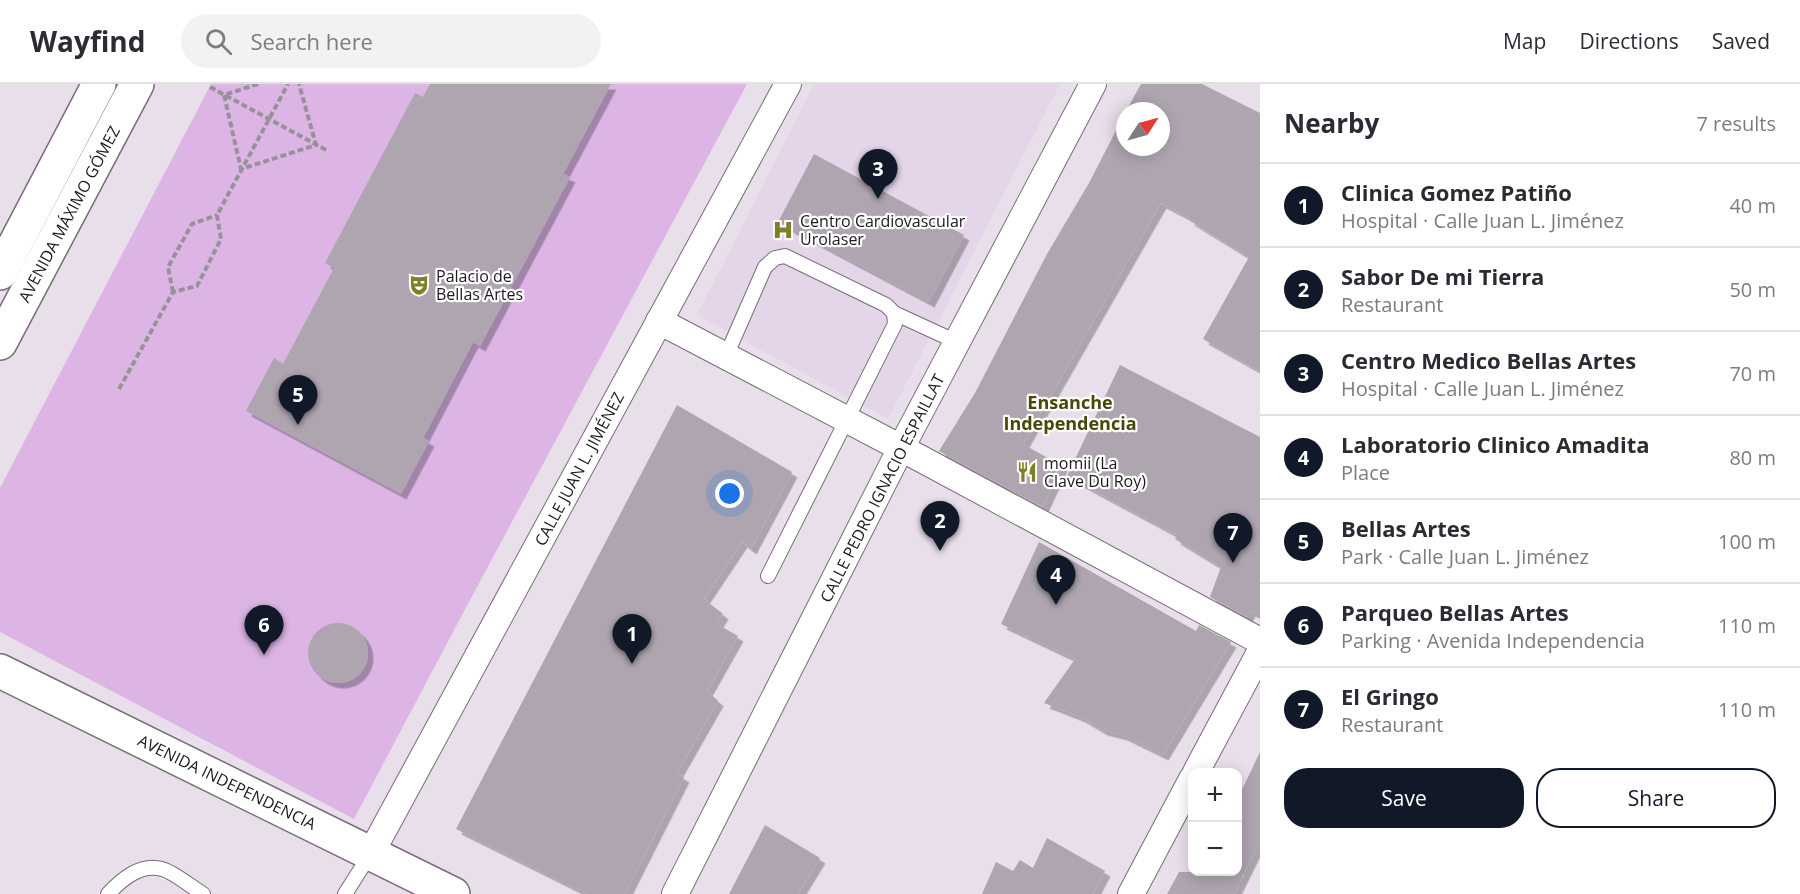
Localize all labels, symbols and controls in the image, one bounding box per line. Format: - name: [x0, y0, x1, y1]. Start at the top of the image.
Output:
- search box: [181, 14, 601, 68]
- text: Wayfind: [30, 22, 145, 60]
- icon: search: [202, 25, 235, 58]
- text: Search here: [250, 26, 373, 56]
- text: Map: [1503, 27, 1546, 55]
- text: Directions: [1579, 27, 1679, 55]
- text: Saved: [1712, 27, 1770, 55]
- north arrow: [1116, 102, 1170, 156]
- text: Nearby: [1284, 105, 1379, 141]
- text: 7 results: [1696, 110, 1776, 137]
- street label: AVENIDA MÁXIMO GÓMEZ: [13, 122, 125, 306]
- pin: 3: [858, 150, 898, 199]
- text: Clinica Gomez Patiño: [1341, 177, 1572, 207]
- text: 1: [1298, 192, 1309, 219]
- text: 40 m: [1729, 192, 1776, 219]
- text: Hospital · Calle Juan L. Jiménez: [1341, 207, 1624, 234]
- place label: Centro Cardiovascular Urolaser: [800, 210, 966, 250]
- hospital icon: Centro Cardiovascular Urolaser: [771, 218, 795, 242]
- text: Sabor De mi Tierra: [1341, 261, 1544, 291]
- place label: Palacio de Bellas Artes: [436, 265, 523, 305]
- theatre icon: Palacio de Bellas Artes: [407, 273, 431, 297]
- text: 2: [1298, 276, 1309, 303]
- text: 50 m: [1729, 276, 1776, 303]
- text: Restaurant: [1341, 291, 1443, 318]
- text: Centro Medico Bellas Artes: [1341, 345, 1636, 375]
- text: 3: [1298, 360, 1309, 387]
- text: 70 m: [1729, 360, 1776, 387]
- street label: CALLE PEDRO IGNACIO ESPAILLAT: [815, 370, 949, 606]
- text: Hospital · Calle Juan L. Jiménez: [1341, 375, 1624, 402]
- pin: 5: [278, 376, 318, 425]
- street label: CALLE JUAN L. JIMÉNEZ: [529, 388, 629, 550]
- district label: Ensanche Independencia: [1003, 390, 1137, 435]
- text: Laboratorio Clinico Amadita: [1341, 429, 1650, 459]
- text: 4: [1298, 444, 1309, 471]
- text: 80 m: [1729, 444, 1776, 471]
- place label: momii (La Clave Du Roy): [1044, 452, 1146, 492]
- text: Place: [1341, 459, 1390, 486]
- restaurant icon: momii (La Clave Du Roy): [1015, 460, 1039, 484]
- your location: [715, 479, 744, 508]
- pin: 2: [920, 502, 960, 551]
- text: Bellas Artes: [1341, 513, 1471, 543]
- pin: 7: [1214, 514, 1252, 563]
- text: 5: [1298, 528, 1309, 555]
- text: 100 m: [1718, 528, 1776, 555]
- text: Park · Calle Juan L. Jiménez: [1341, 543, 1589, 570]
- pin: 4: [1036, 556, 1076, 605]
- text: Parqueo Bellas Artes: [1341, 597, 1569, 627]
- pin: 6: [244, 606, 284, 655]
- text: 6: [1298, 612, 1309, 639]
- text: 110 m: [1718, 612, 1776, 639]
- pin: 1: [612, 614, 652, 664]
- text: Parking · Avenida Independencia: [1341, 627, 1645, 654]
- text: El Gringo: [1341, 681, 1439, 711]
- text: 7: [1298, 696, 1309, 723]
- text: 110 m: [1718, 696, 1776, 723]
- text: Restaurant: [1341, 711, 1443, 738]
- street label: AVENIDA INDEPENDENCIA: [134, 729, 321, 835]
- map controls: [1188, 768, 1242, 876]
- button: +: [1188, 768, 1242, 822]
- button: Save: [1284, 768, 1524, 828]
- button: Share: [1536, 768, 1776, 828]
- button: −: [1188, 822, 1242, 876]

